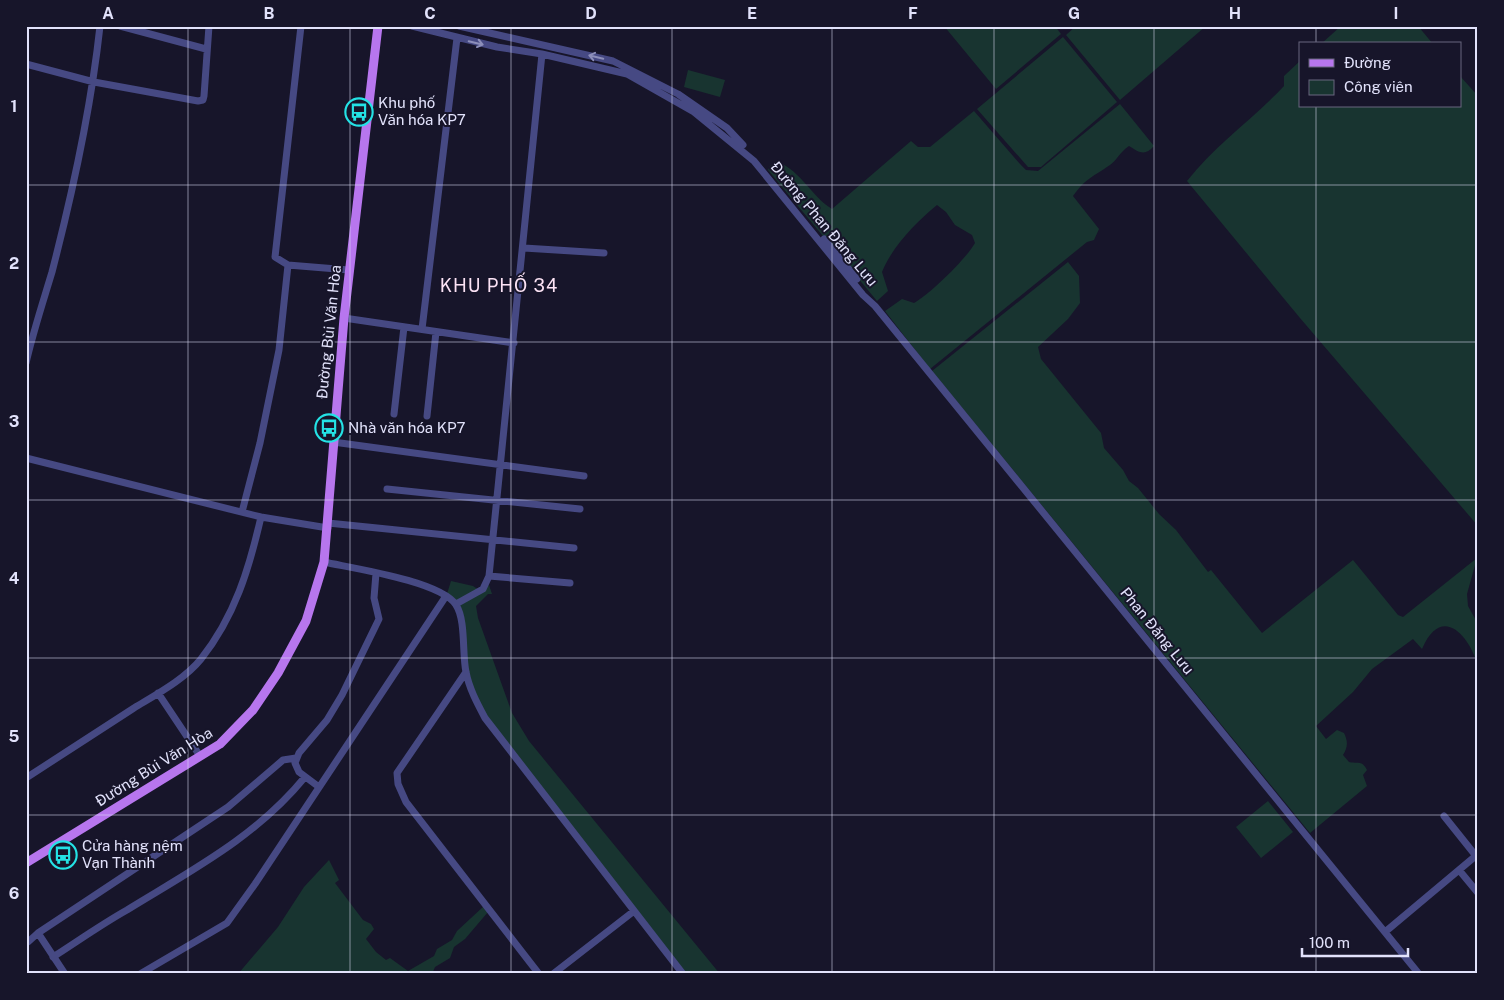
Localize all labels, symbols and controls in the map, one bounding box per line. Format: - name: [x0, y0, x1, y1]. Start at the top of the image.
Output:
- text: A: [102, 4, 114, 23]
- text: B: [264, 4, 275, 23]
- text: C: [424, 4, 436, 23]
- text: D: [585, 4, 597, 23]
- text: E: [747, 4, 757, 23]
- text: F: [908, 4, 918, 23]
- text: G: [1068, 4, 1080, 23]
- text: H: [1229, 4, 1241, 23]
- text: I: [1394, 4, 1398, 23]
- one-way arrow: [468, 39, 484, 48]
- legend: [1299, 42, 1462, 108]
- one-way arrow: [589, 52, 605, 61]
- text: Đường: [1344, 54, 1391, 71]
- text: Công viên: [1344, 78, 1413, 95]
- place label: Khu phố Văn hóa KP7: [378, 94, 466, 128]
- text: 1: [11, 97, 17, 116]
- bus stop icon: Khu phố Văn hóa KP7: [344, 97, 374, 127]
- street label: Đường Phan Đăng Lưu: [767, 158, 881, 289]
- text: 2: [9, 254, 19, 273]
- street label: Đường Bùi Văn Hòa: [313, 264, 344, 400]
- district label: KHU PHỐ 34: [440, 272, 558, 296]
- text: 3: [9, 412, 19, 431]
- bus stop icon: Nhà văn hóa KP7: [314, 413, 344, 443]
- place label: Nhà văn hóa KP7: [348, 419, 466, 436]
- text: 4: [9, 569, 20, 588]
- street label: Phan Đăng Lưu: [1117, 584, 1198, 677]
- street label: Đường Bùi Văn Hòa: [92, 724, 215, 809]
- text: 5: [9, 727, 20, 746]
- place label: Cửa hàng nệm Vạn Thành: [82, 837, 183, 871]
- bus stop icon: Cửa hàng nệm Vạn Thành: [48, 840, 78, 870]
- text: 6: [9, 884, 19, 903]
- scale bar: [1302, 925, 1408, 957]
- text: 100 m: [1309, 934, 1350, 951]

